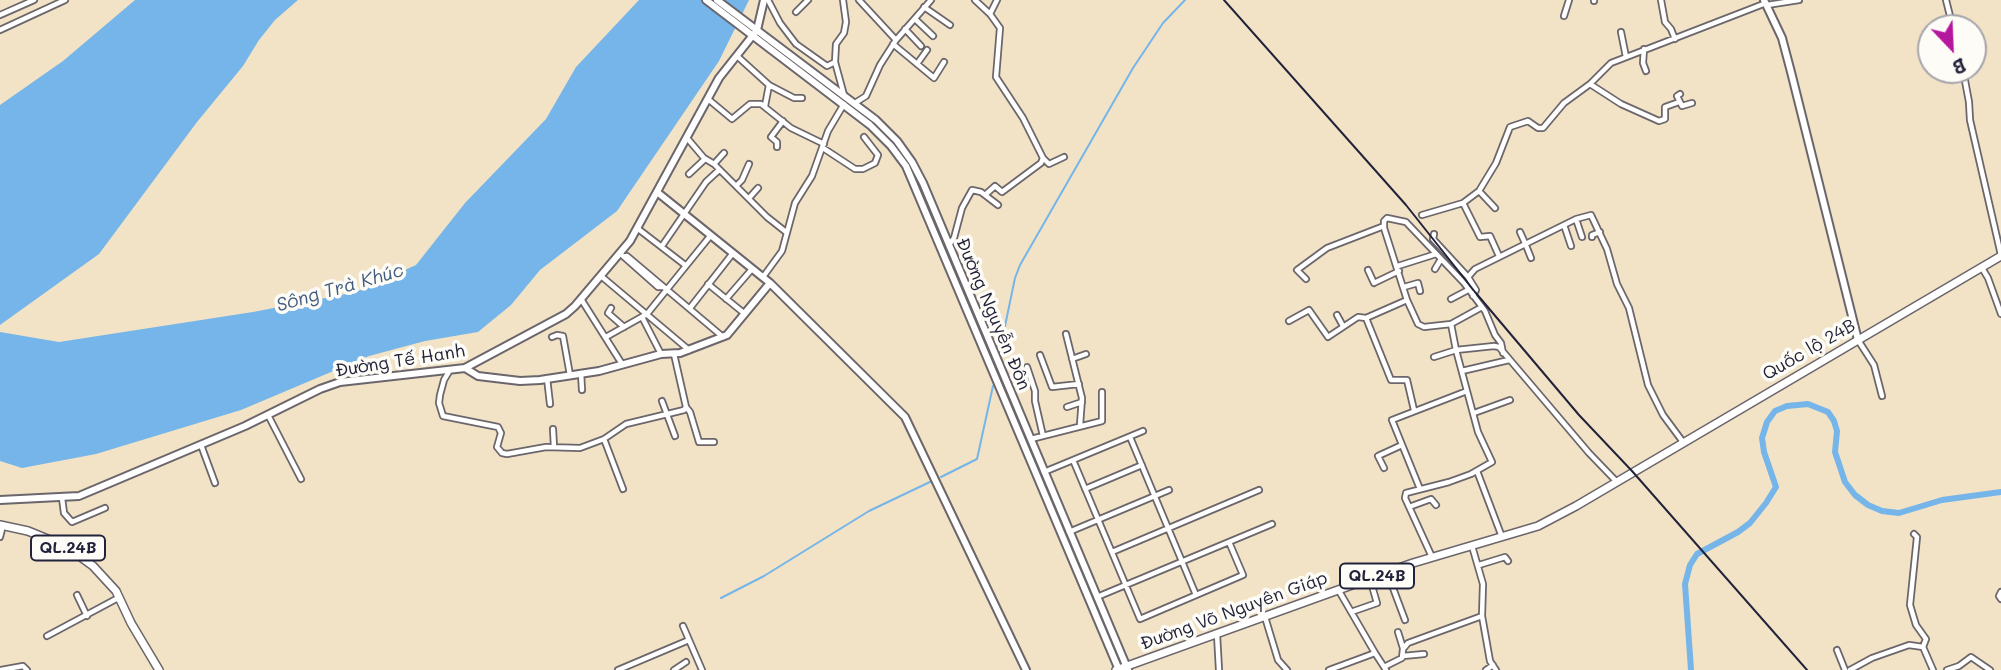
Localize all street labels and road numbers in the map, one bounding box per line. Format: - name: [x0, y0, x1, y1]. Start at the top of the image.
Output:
- street label: Đường Nguyễn Đôn: [951, 235, 1035, 393]
- street label: Quốc lộ 24B: [1759, 315, 1859, 385]
- street label: Đường Tế Hanh: [334, 340, 466, 382]
- road number: QL.24B: [31, 536, 105, 561]
- road number: QL.24B: [1340, 564, 1414, 589]
- street label: Đường Võ Nguyên Giáp: [1137, 567, 1331, 655]

